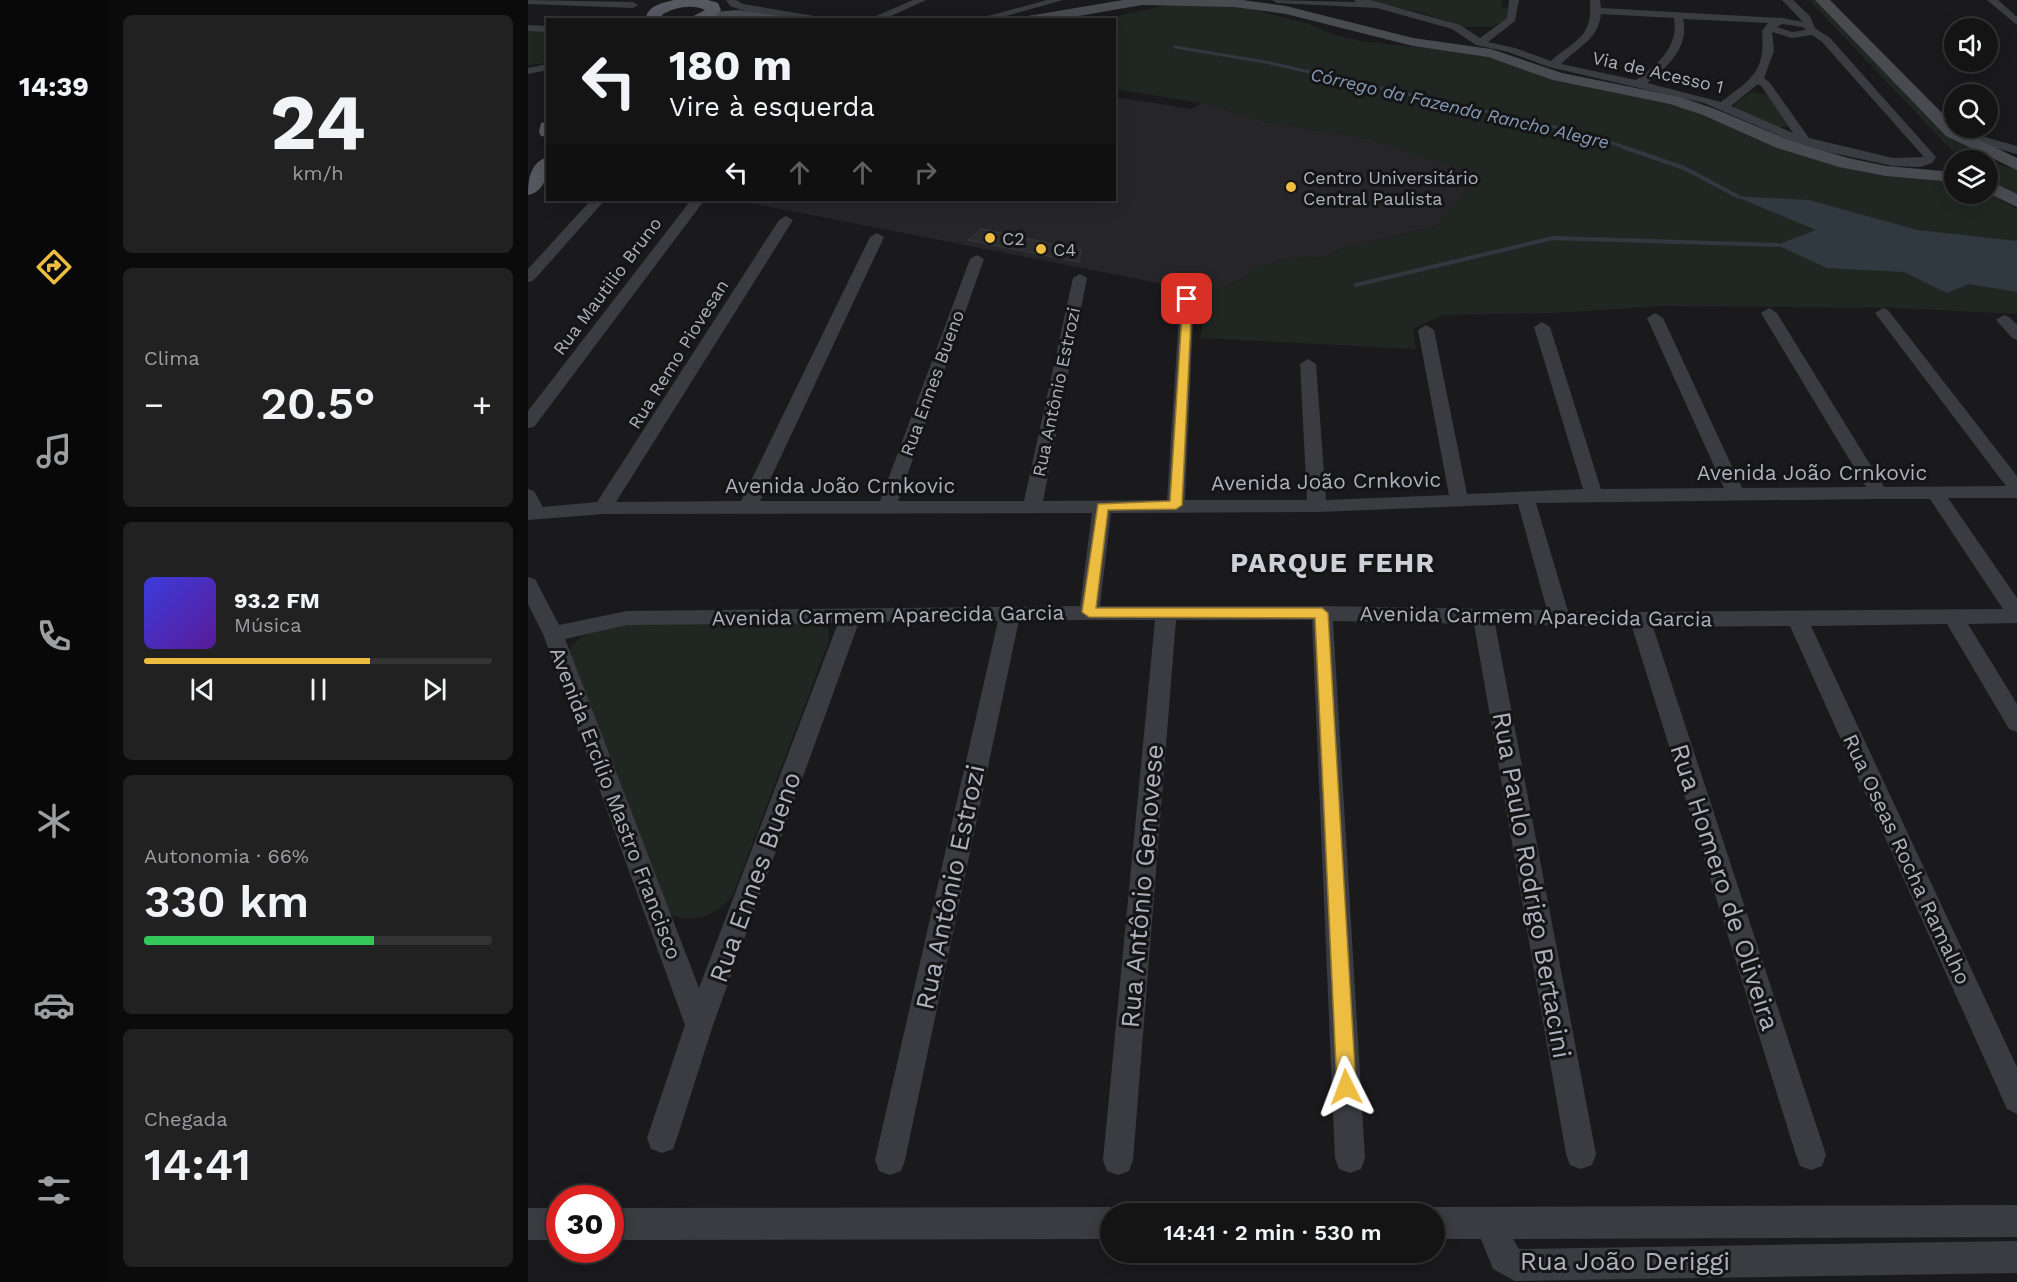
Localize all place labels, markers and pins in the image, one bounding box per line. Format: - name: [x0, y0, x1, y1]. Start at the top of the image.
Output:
- place label: Centro Universitário Central Paulista: [1303, 167, 1479, 209]
- marker: Centro Universitário Central Paulista: [1284, 180, 1298, 194]
- place label: C2: [1002, 228, 1025, 249]
- marker: C2: [983, 231, 997, 245]
- place label: C4: [1053, 239, 1076, 260]
- marker: C4: [1034, 242, 1048, 256]
- pin: [1161, 273, 1212, 324]

